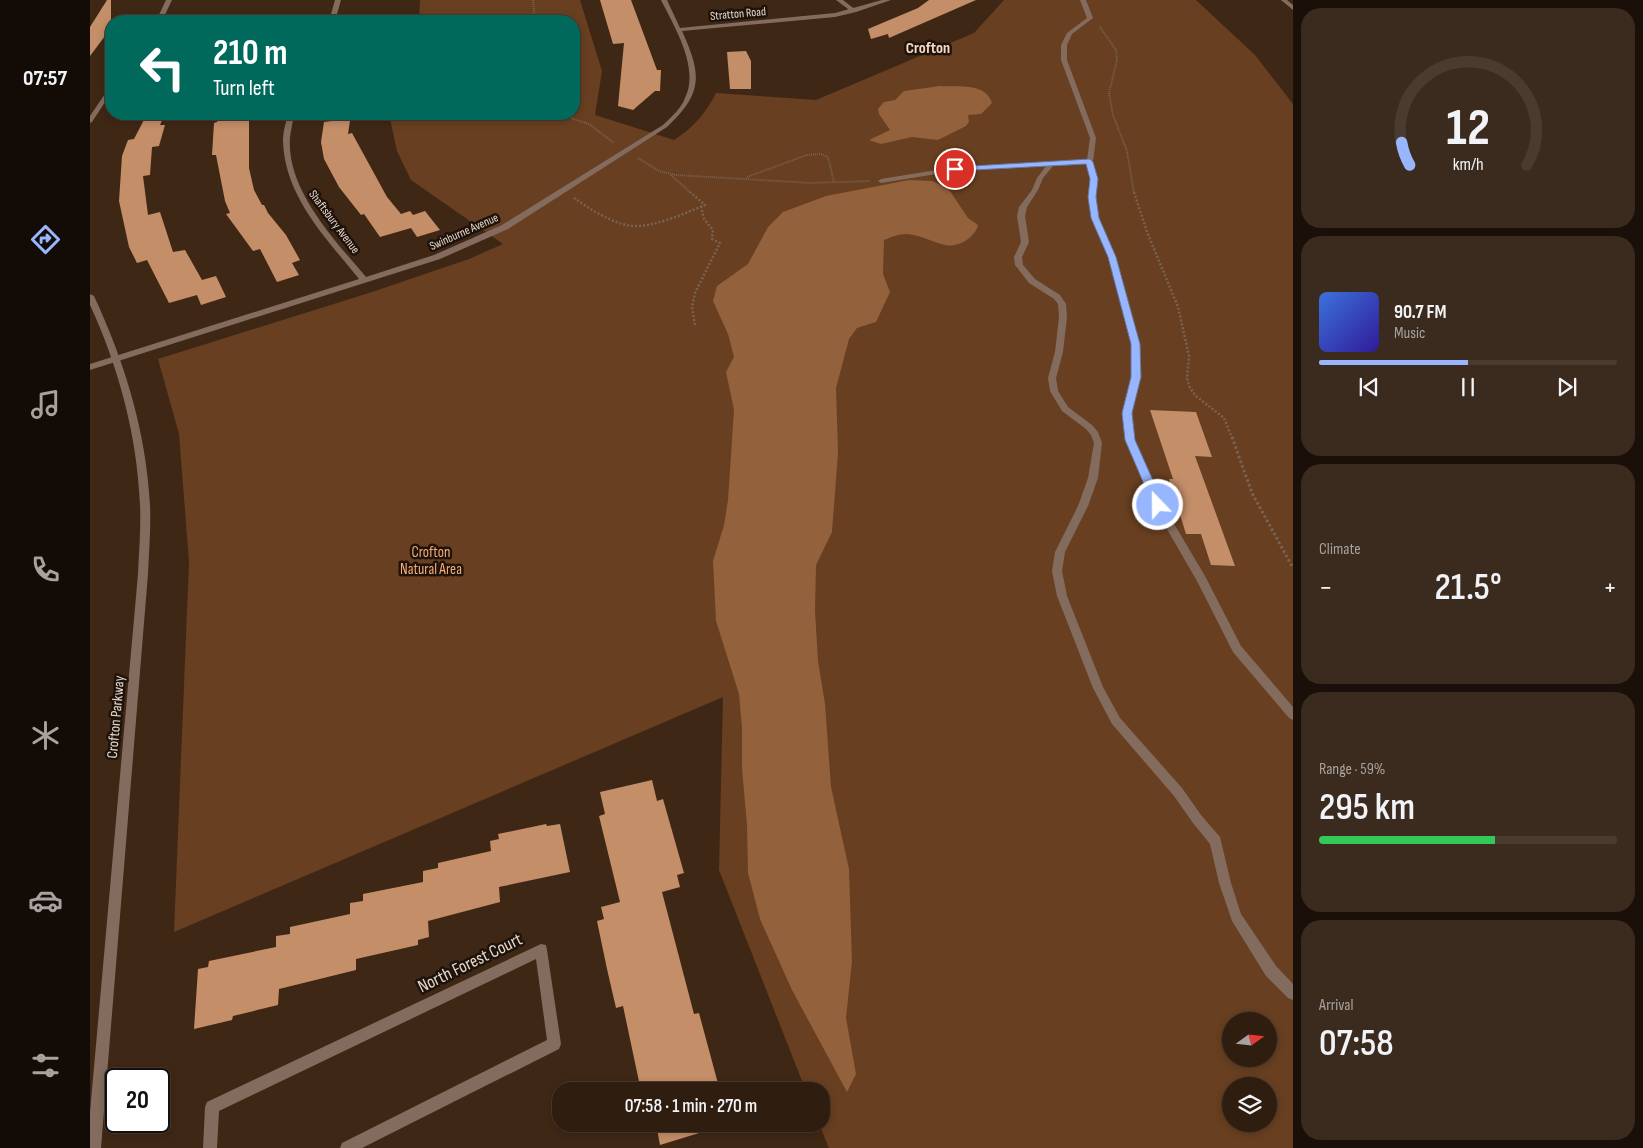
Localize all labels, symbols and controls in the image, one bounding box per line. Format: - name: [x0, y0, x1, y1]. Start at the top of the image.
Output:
- street label: Stratton Road: [709, 4, 767, 24]
- text: 210 m: [213, 32, 287, 75]
- icon: left: [130, 35, 195, 100]
- district label: Crofton: [906, 39, 950, 58]
- text: 07:57: [23, 65, 67, 92]
- text: Turn left: [213, 75, 275, 102]
- text: 12: [1446, 97, 1490, 160]
- pin: [934, 148, 976, 190]
- text: km/h: [1453, 154, 1483, 175]
- icon: arrive: [941, 155, 969, 183]
- street label: Shaftsbury Avenue: [305, 187, 363, 257]
- street label: Swinburne Avenue: [427, 210, 501, 254]
- icon: directions: [28, 222, 63, 257]
- text: 90.7 FM: [1394, 301, 1446, 324]
- text: Music: [1394, 324, 1425, 343]
- icon: previous: [1355, 373, 1383, 401]
- icon: pause: [1454, 373, 1482, 401]
- icon: next: [1553, 373, 1581, 401]
- icon: music: [28, 387, 63, 422]
- position arrow: [1131, 478, 1183, 530]
- text: Climate: [1319, 540, 1361, 559]
- park label: Crofton Natural Area: [400, 543, 462, 579]
- icon: phone: [28, 552, 63, 587]
- text: 21.5°: [1434, 565, 1502, 610]
- text: −: [1319, 571, 1333, 604]
- text: +: [1603, 571, 1617, 604]
- street label: Crofton Parkway: [103, 675, 129, 759]
- icon: climate: [28, 718, 63, 753]
- text: Range · 59%: [1319, 760, 1385, 779]
- text: 295 km: [1319, 785, 1415, 830]
- icon: car: [28, 883, 63, 918]
- street label: North Forest Court: [414, 928, 526, 997]
- text: Arrival: [1319, 996, 1353, 1015]
- north arrow: [1222, 1012, 1278, 1068]
- map controls: [1222, 1012, 1277, 1132]
- text: 07:58: [1319, 1021, 1394, 1066]
- icon: filters: [28, 1048, 63, 1083]
- speed limit sign: 20: [105, 1068, 170, 1133]
- button: layers: [1222, 1077, 1277, 1132]
- text: 07:58 · 1 min · 270 m: [625, 1095, 757, 1118]

